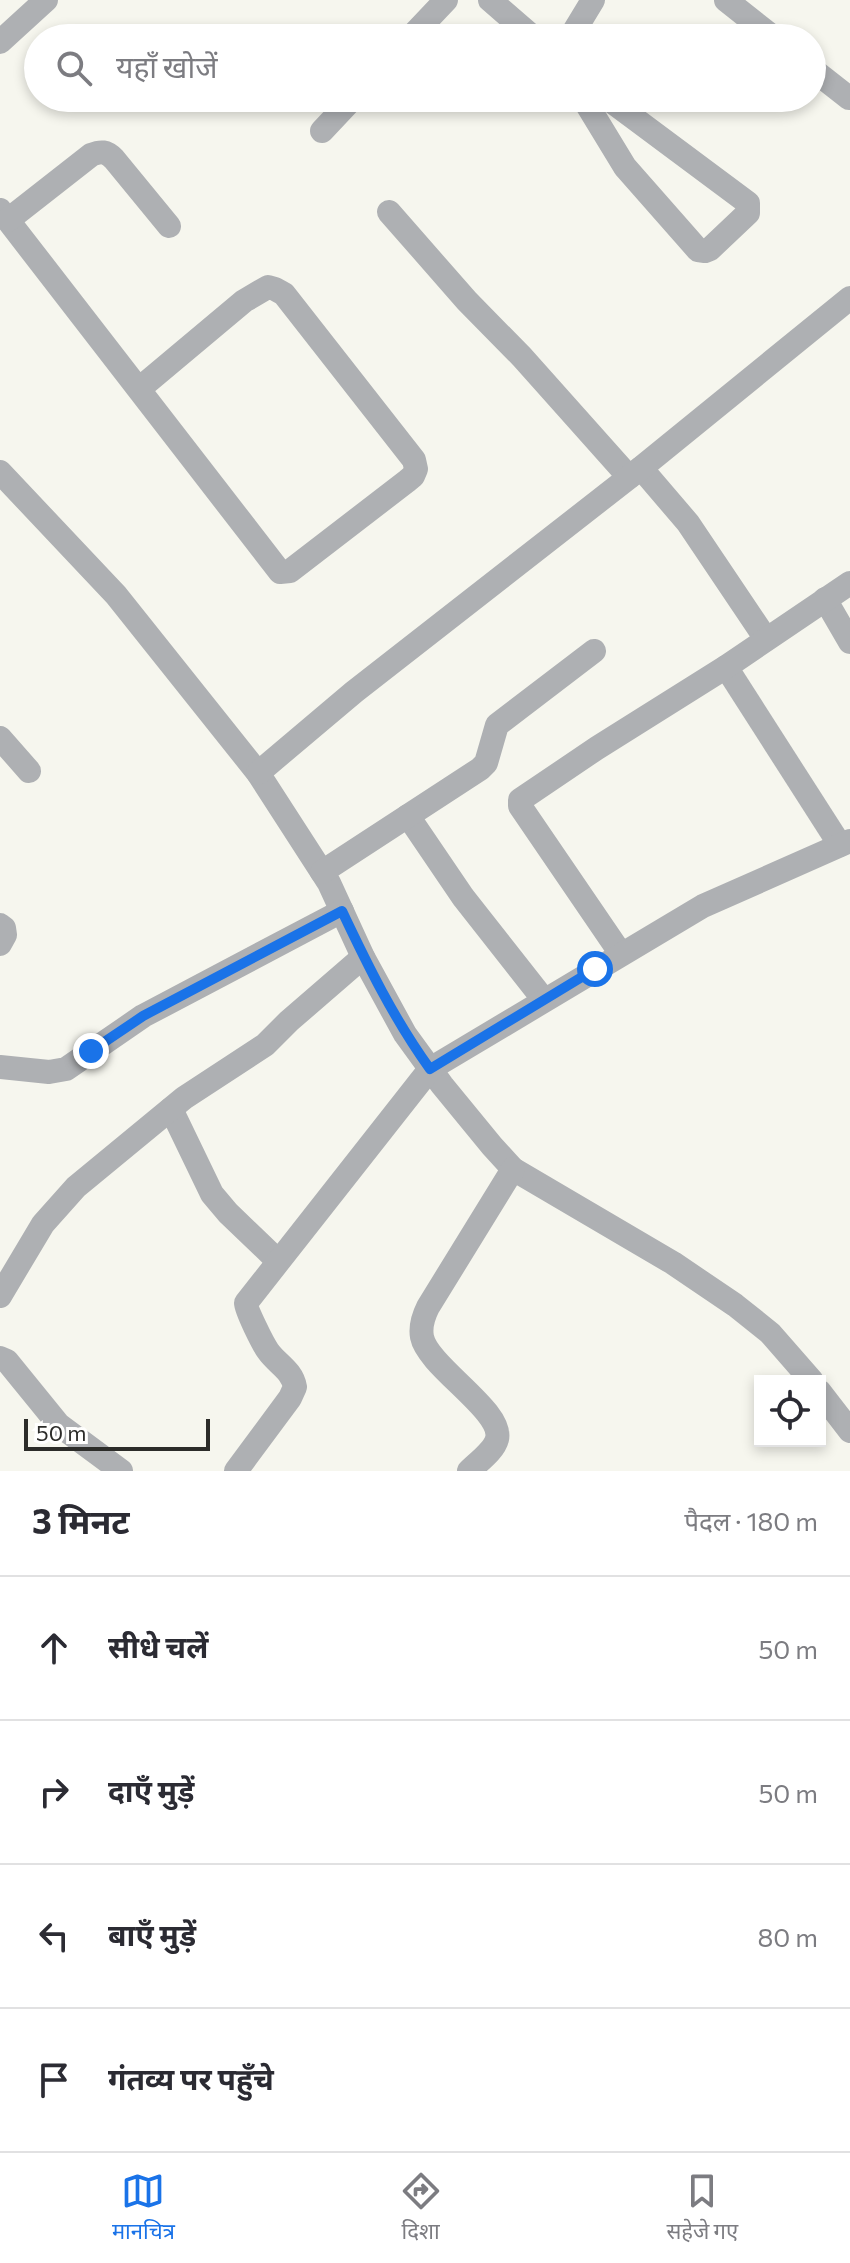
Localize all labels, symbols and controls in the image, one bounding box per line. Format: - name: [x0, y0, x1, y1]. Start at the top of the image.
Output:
- search box: [24, 24, 826, 112]
- icon: search: [52, 46, 96, 90]
- text: यहाँ खोजें: [116, 47, 217, 84]
- route start: [577, 951, 613, 987]
- route end: [73, 1033, 109, 1069]
- map controls: [754, 1375, 826, 1447]
- button: locate: [754, 1375, 826, 1447]
- scale bar: [24, 1415, 210, 1451]
- text: 50 m: [36, 1419, 86, 1446]
- text: 3 मिनट: [32, 1499, 130, 1541]
- text: पैदल · 180 m: [684, 1505, 818, 1536]
- icon: ahead: [32, 1626, 76, 1670]
- text: सीधे चलें: [108, 1627, 208, 1664]
- text: 50 m: [758, 1633, 818, 1664]
- icon: right: [32, 1770, 76, 1814]
- text: दाएँ मुड़ें: [108, 1771, 194, 1808]
- text: 50 m: [758, 1777, 818, 1808]
- icon: left: [32, 1914, 76, 1958]
- text: बाएँ मुड़ें: [108, 1915, 196, 1952]
- text: 80 m: [758, 1921, 818, 1952]
- icon: arrive: [32, 2058, 76, 2102]
- text: गंतव्य पर पहुँचे: [108, 2059, 274, 2096]
- tab: मानचित्र: [112, 2169, 175, 2248]
- tab: दिशा: [399, 2169, 443, 2248]
- tab: सहेजे गए: [666, 2169, 738, 2248]

